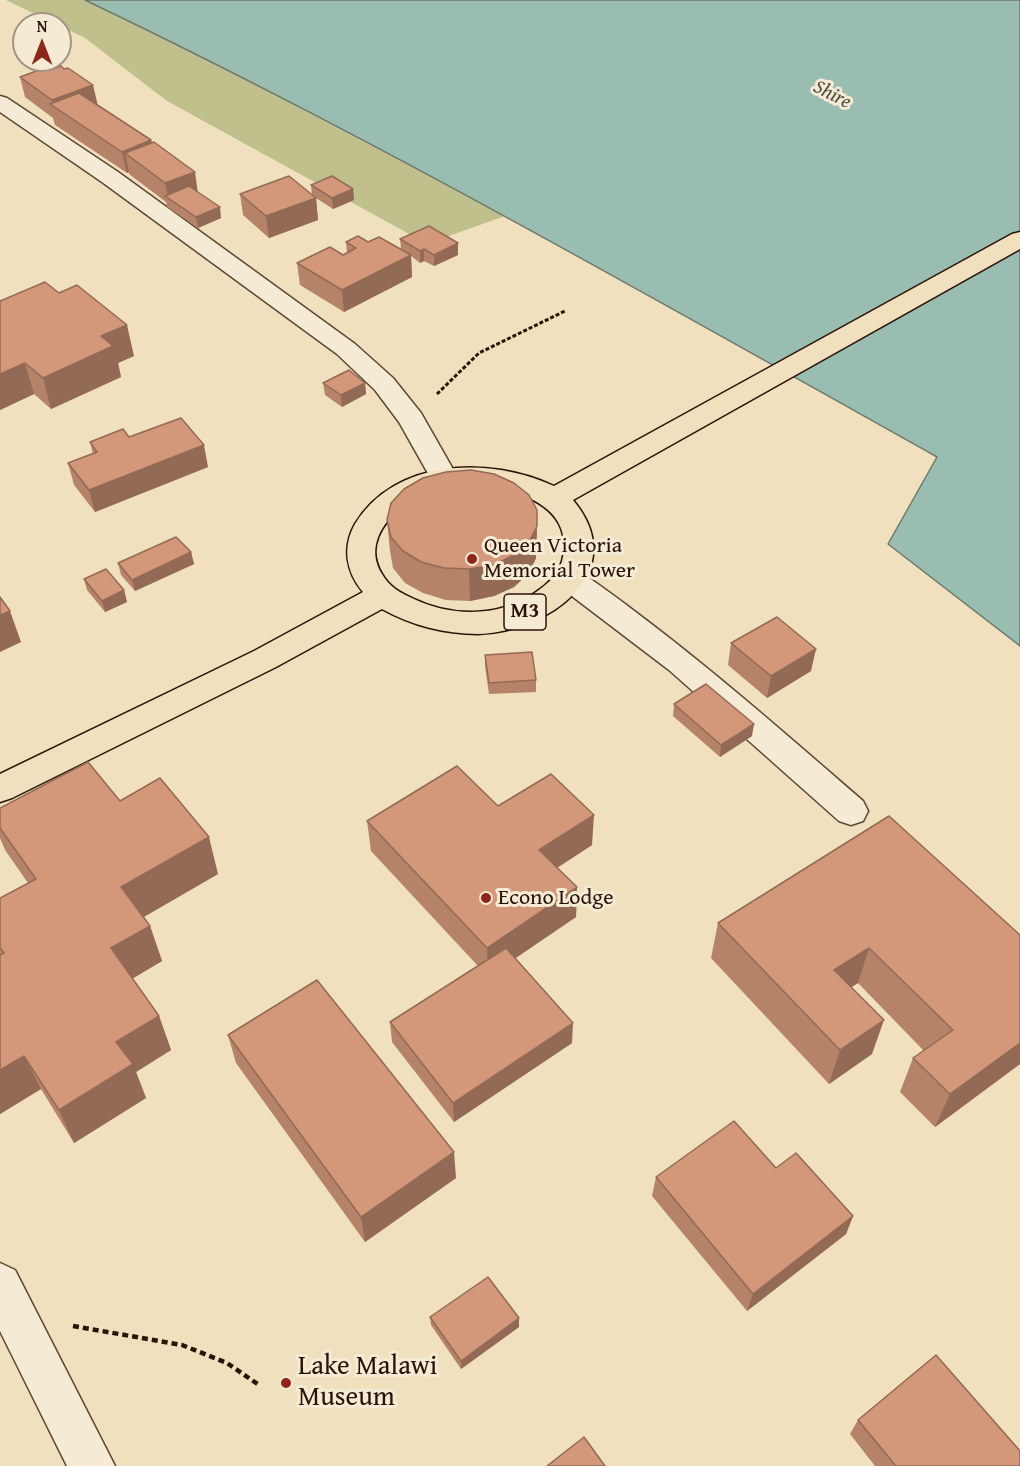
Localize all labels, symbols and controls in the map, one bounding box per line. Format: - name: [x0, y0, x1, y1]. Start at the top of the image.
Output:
- north arrow: [12, 12, 72, 72]
- text: N: [37, 14, 47, 38]
- water label: Shire: [809, 75, 855, 115]
- place label: Queen Victoria Memorial Tower: [484, 533, 635, 584]
- marker: Queen Victoria Memorial Tower: [465, 552, 479, 566]
- road number: M3: [504, 594, 546, 630]
- place label: Econo Lodge: [498, 885, 613, 911]
- marker: Econo Lodge: [479, 891, 493, 905]
- place label: Lake Malawi Museum: [298, 1351, 437, 1414]
- marker: Lake Malawi Museum: [279, 1376, 293, 1390]

